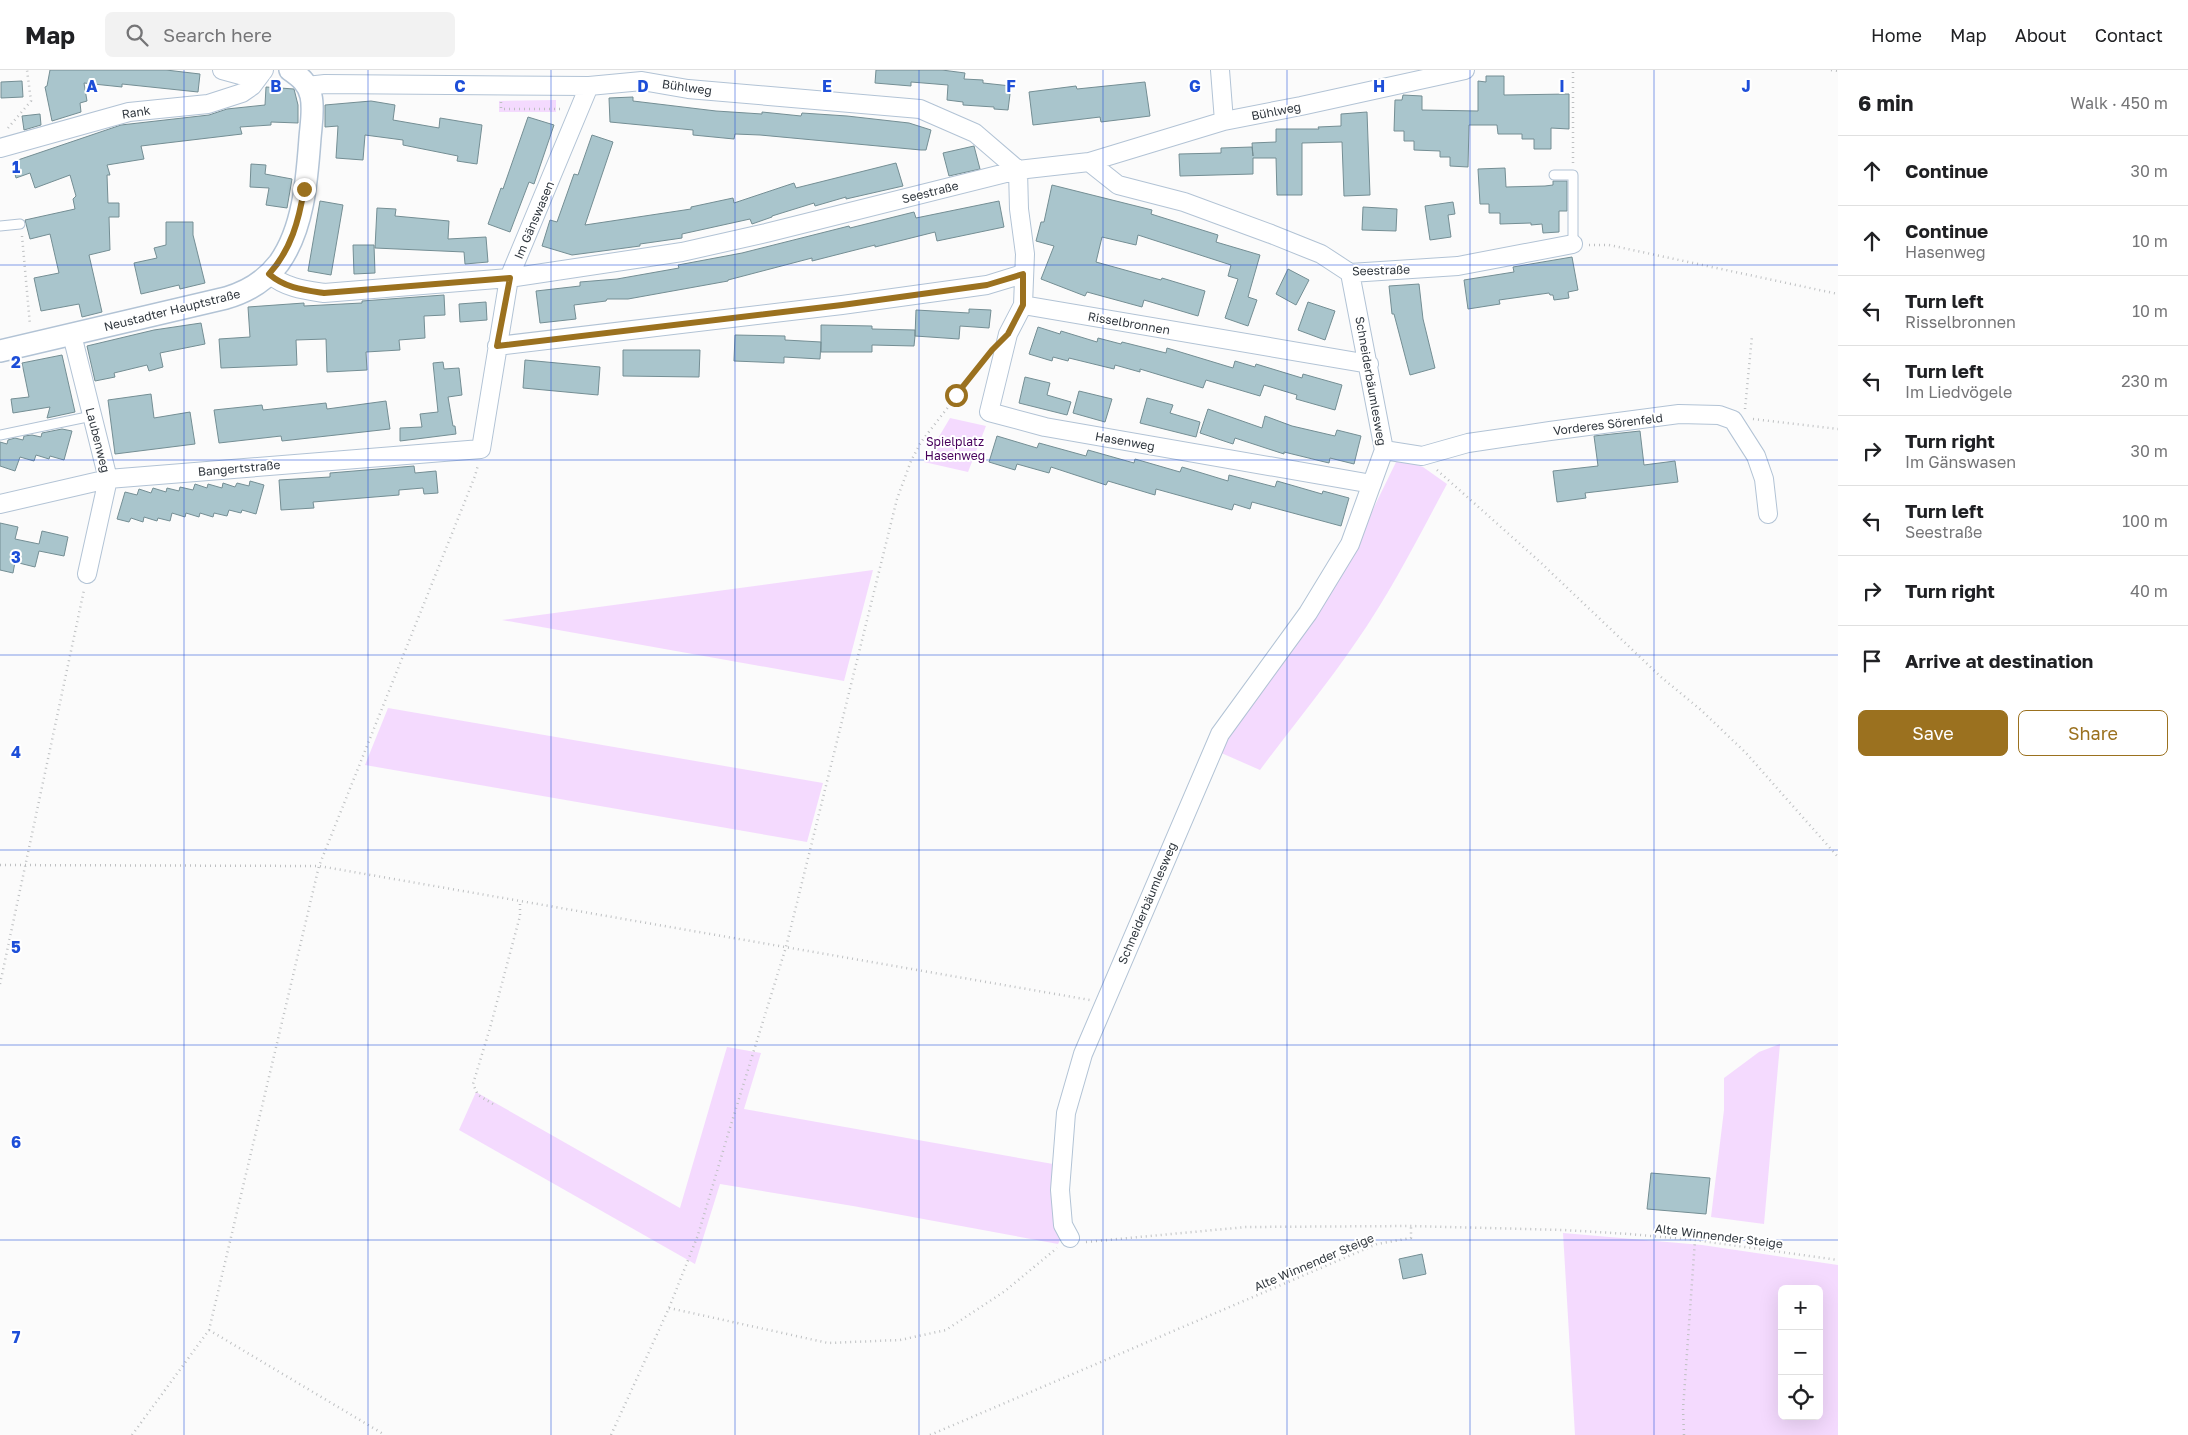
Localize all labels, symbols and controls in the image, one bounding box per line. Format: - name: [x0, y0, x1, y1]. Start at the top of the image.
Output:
- search box: [105, 12, 455, 57]
- text: Map: [25, 20, 75, 49]
- icon: search: [123, 21, 151, 49]
- text: Search here: [163, 23, 272, 46]
- text: Home: [1871, 24, 1922, 46]
- text: Map: [1950, 24, 1987, 46]
- text: About: [2015, 24, 2067, 46]
- text: Contact: [2095, 24, 2163, 46]
- text: A: [86, 76, 98, 96]
- text: B: [270, 76, 282, 96]
- text: C: [454, 76, 466, 96]
- text: D: [637, 76, 649, 96]
- street label: Bühlweg: [661, 76, 713, 98]
- text: E: [822, 76, 832, 96]
- text: F: [1006, 76, 1016, 96]
- text: G: [1189, 76, 1201, 96]
- text: H: [1373, 76, 1385, 96]
- text: I: [1559, 76, 1565, 96]
- text: J: [1741, 76, 1751, 96]
- text: 6 min: [1858, 90, 1913, 116]
- text: Walk · 450 m: [2070, 93, 2168, 113]
- street label: Bühlweg: [1250, 99, 1302, 123]
- street label: Rank: [121, 102, 152, 122]
- text: 1: [12, 157, 20, 177]
- icon: ahead: [1858, 157, 1886, 185]
- text: Continue: [1905, 159, 1988, 182]
- text: 30 m: [2131, 161, 2168, 181]
- route end: [293, 178, 316, 201]
- street label: Seestraße: [900, 178, 960, 206]
- street label: Im Gänswasen: [511, 179, 557, 261]
- text: Continue: [1905, 219, 1988, 242]
- icon: ahead: [1858, 227, 1886, 255]
- text: 10 m: [2132, 231, 2168, 251]
- text: Hasenweg: [1905, 242, 1986, 262]
- street label: Seestraße: [1352, 261, 1410, 279]
- street label: Neustadter Hauptstraße: [102, 286, 242, 334]
- text: Turn left: [1905, 289, 1984, 312]
- icon: left: [1858, 297, 1886, 325]
- text: 10 m: [2132, 301, 2168, 321]
- street label: Risselbronnen: [1087, 308, 1171, 338]
- text: Risselbronnen: [1905, 312, 2016, 332]
- street label: Schneiderbäumlesweg: [1352, 315, 1390, 447]
- text: 2: [11, 352, 21, 372]
- text: Turn left: [1905, 359, 1984, 382]
- icon: left: [1858, 367, 1886, 395]
- text: 230 m: [2121, 371, 2168, 391]
- text: Im Liedvögele: [1905, 382, 2012, 402]
- route start: [945, 384, 968, 407]
- street label: Laubenweg: [83, 406, 113, 474]
- street label: Vorderes Sörenfeld: [1552, 410, 1664, 438]
- street label: Hasenweg: [1094, 428, 1156, 454]
- text: Turn right: [1905, 429, 1995, 452]
- park label: Spielplatz Hasenweg: [925, 434, 985, 463]
- icon: right: [1858, 437, 1886, 465]
- text: 30 m: [2131, 441, 2168, 461]
- text: Im Gänswasen: [1905, 452, 2016, 472]
- street label: Bangertstraße: [197, 457, 281, 479]
- text: Turn left: [1905, 499, 1984, 522]
- icon: left: [1858, 507, 1886, 535]
- text: 100 m: [2122, 511, 2168, 531]
- text: Seestraße: [1905, 522, 1982, 542]
- text: 3: [11, 547, 21, 567]
- icon: right: [1858, 577, 1886, 605]
- text: Turn right: [1905, 579, 1995, 602]
- text: 40 m: [2130, 581, 2168, 601]
- icon: arrive: [1858, 647, 1886, 675]
- text: Arrive at destination: [1905, 649, 2093, 672]
- button: Save: [1858, 710, 2008, 756]
- button: Share: [2018, 710, 2168, 756]
- text: 4: [11, 742, 21, 762]
- street label: Schneiderbäumlesweg: [1114, 840, 1180, 966]
- text: 5: [11, 937, 21, 957]
- text: 6: [11, 1132, 21, 1152]
- street label: Alte Winnender Steige: [1654, 1221, 1784, 1251]
- street label: Alte Winnender Steige: [1252, 1230, 1376, 1294]
- map controls: [1778, 1285, 1823, 1420]
- button: +: [1778, 1285, 1823, 1330]
- text: 7: [12, 1327, 21, 1347]
- button: −: [1778, 1330, 1823, 1375]
- button: locate: [1778, 1375, 1823, 1420]

